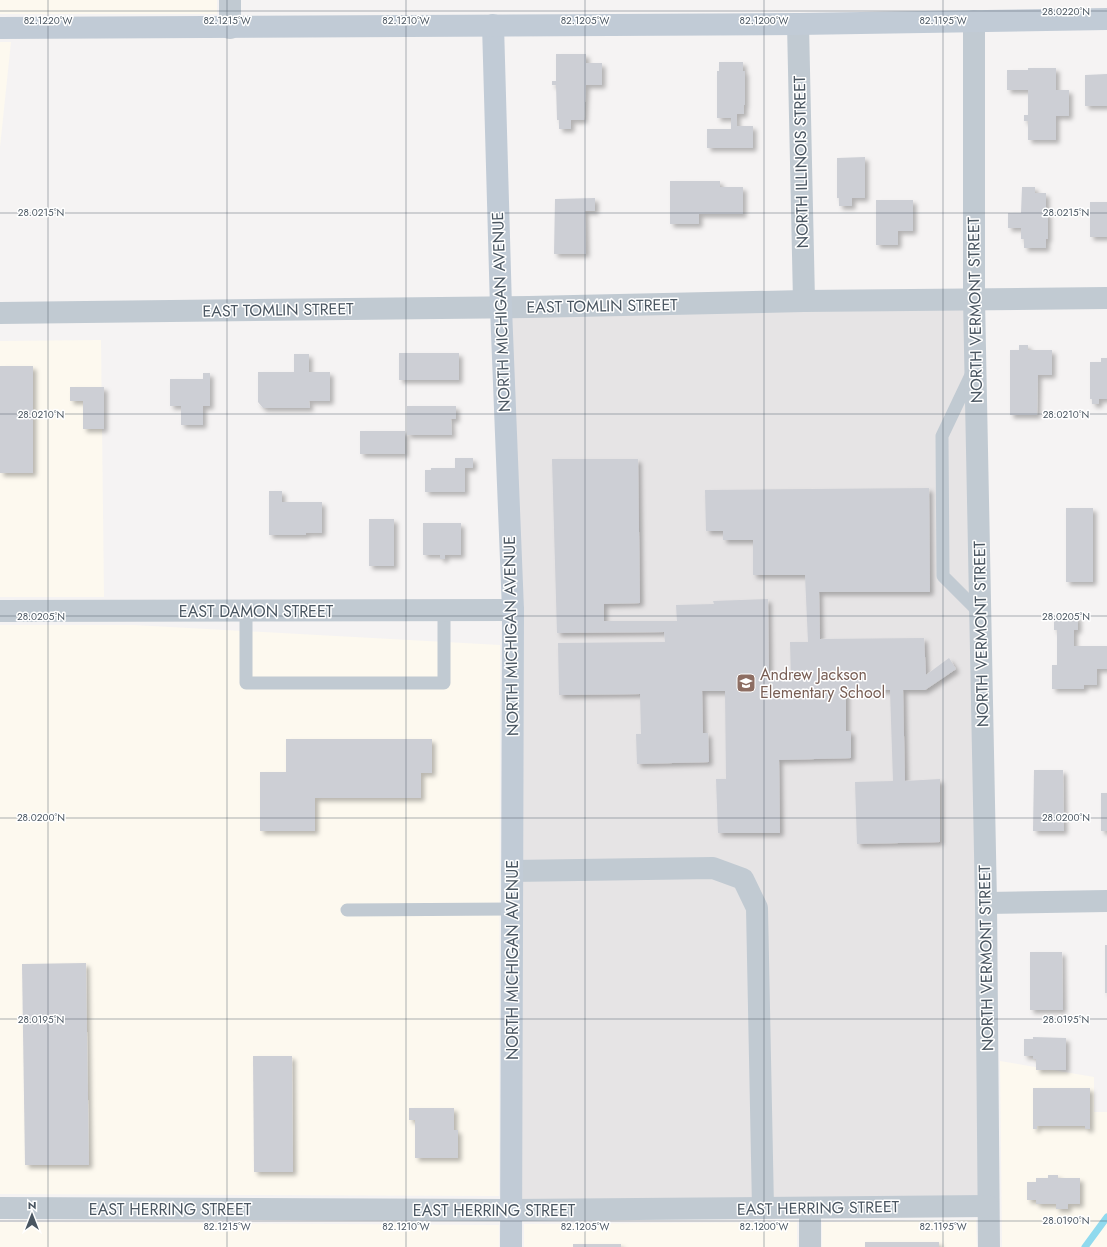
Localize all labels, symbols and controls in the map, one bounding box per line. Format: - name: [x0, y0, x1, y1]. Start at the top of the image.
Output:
- text: 28.0220°N: [1042, 4, 1090, 19]
- text: 82.1220°W: [24, 13, 72, 28]
- text: 82.1215°W: [203, 13, 251, 28]
- text: 82.1210°W: [382, 13, 430, 28]
- text: 82.1205°W: [561, 13, 609, 28]
- text: 82.1200°W: [739, 13, 789, 28]
- text: 82.1195°W: [919, 13, 967, 28]
- street label: NORTH ILLINOIS STREET: [788, 75, 814, 249]
- text: 28.0215°N: [18, 205, 64, 220]
- text: 28.0215°N: [1043, 205, 1089, 220]
- street label: NORTH MICHIGAN AVENUE: [486, 212, 516, 412]
- street label: NORTH VERMONT STREET: [962, 216, 988, 403]
- street label: EAST TOMLIN STREET: [526, 293, 678, 319]
- street label: EAST TOMLIN STREET: [202, 297, 354, 323]
- text: 28.0210°N: [18, 407, 64, 422]
- text: 28.0210°N: [1043, 407, 1089, 422]
- street label: NORTH MICHIGAN AVENUE: [498, 536, 524, 736]
- street label: NORTH VERMONT STREET: [968, 540, 994, 727]
- street label: EAST DAMON STREET: [179, 600, 334, 623]
- text: 28.0205°N: [17, 609, 65, 624]
- text: 28.0205°N: [1042, 609, 1090, 624]
- place label: Andrew Jackson Elementary School: [760, 663, 885, 704]
- school or university icon: Andrew Jackson Elementary School: [735, 672, 757, 694]
- text: 28.0200°N: [17, 810, 65, 825]
- text: 28.0200°N: [1042, 810, 1090, 825]
- street label: NORTH MICHIGAN AVENUE: [501, 860, 524, 1060]
- street label: NORTH VERMONT STREET: [973, 864, 999, 1051]
- text: 28.0195°N: [18, 1012, 64, 1027]
- text: 28.0195°N: [1043, 1012, 1089, 1027]
- north arrow: [12, 1195, 52, 1235]
- street label: EAST HERRING STREET: [737, 1195, 900, 1221]
- text: N: [28, 1197, 36, 1213]
- street label: EAST HERRING STREET: [89, 1198, 252, 1221]
- street label: EAST HERRING STREET: [413, 1199, 576, 1222]
- text: 28.0190°N: [1043, 1213, 1089, 1228]
- text: 82.1215°W: [203, 1219, 251, 1234]
- text: 82.1210°W: [382, 1219, 430, 1234]
- text: 82.1205°W: [561, 1219, 609, 1234]
- text: 82.1200°W: [739, 1219, 789, 1234]
- text: 82.1195°W: [919, 1219, 967, 1234]

